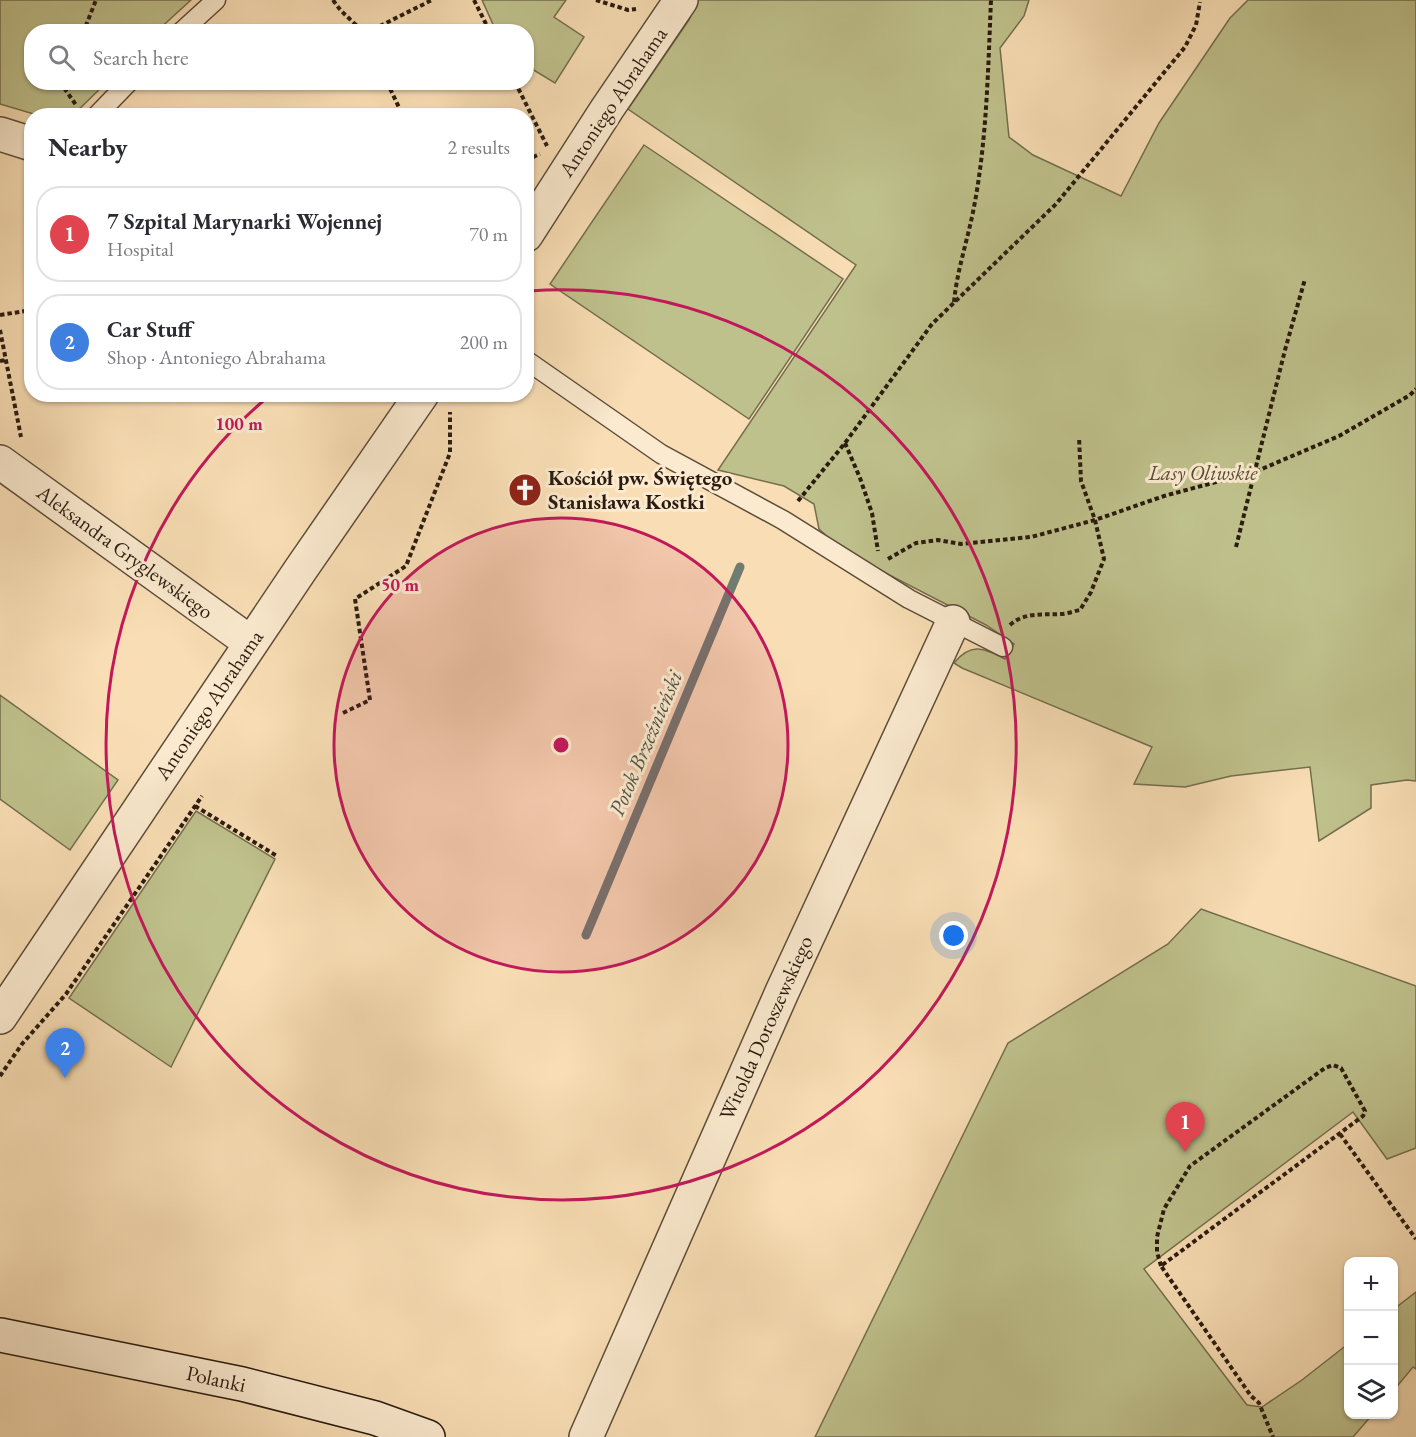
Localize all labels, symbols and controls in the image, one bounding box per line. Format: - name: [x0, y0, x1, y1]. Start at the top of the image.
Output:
- street label: Antoniego Abrahama: [552, 21, 673, 183]
- search box: [24, 24, 534, 90]
- icon: search: [45, 41, 78, 74]
- text: Search here: [93, 43, 188, 72]
- text: Nearby: [48, 130, 128, 164]
- text: 2 results: [447, 134, 510, 160]
- text: 7 Szpital Marynarki Wojennej: [107, 207, 382, 236]
- text: 1: [64, 221, 75, 247]
- text: 70 m: [469, 221, 508, 247]
- text: Hospital: [107, 236, 174, 262]
- text: Car Stuff: [107, 315, 192, 344]
- text: 2: [64, 329, 75, 355]
- text: 200 m: [460, 329, 508, 355]
- text: Shop · Antoniego Abrahama: [107, 344, 326, 370]
- text: 100 m: [215, 412, 263, 435]
- park label: Lasy Oliwskie: [1148, 459, 1258, 486]
- place label: Kościół pw. Świętego Stanisława Kostki: [548, 464, 733, 515]
- church icon: Kościół pw. Świętego Stanisława Kostki: [507, 472, 543, 508]
- street label: Aleksandra Gryglewskiego: [31, 478, 219, 625]
- text: 50 m: [381, 573, 419, 596]
- street label: Antoniego Abrahama: [148, 624, 269, 786]
- water label: Potok Brzeźnieński: [602, 665, 690, 820]
- centre of rings: [551, 735, 571, 755]
- your location: [939, 921, 968, 950]
- street label: Witolda Doroszewskiego: [713, 931, 818, 1124]
- pin: 2: [46, 1028, 84, 1078]
- pin: 1: [1166, 1102, 1204, 1152]
- map controls: [1344, 1257, 1398, 1419]
- button: +: [1344, 1257, 1398, 1311]
- button: −: [1344, 1311, 1398, 1365]
- street label: Polanki: [184, 1359, 248, 1398]
- button: layers: [1344, 1365, 1398, 1419]

